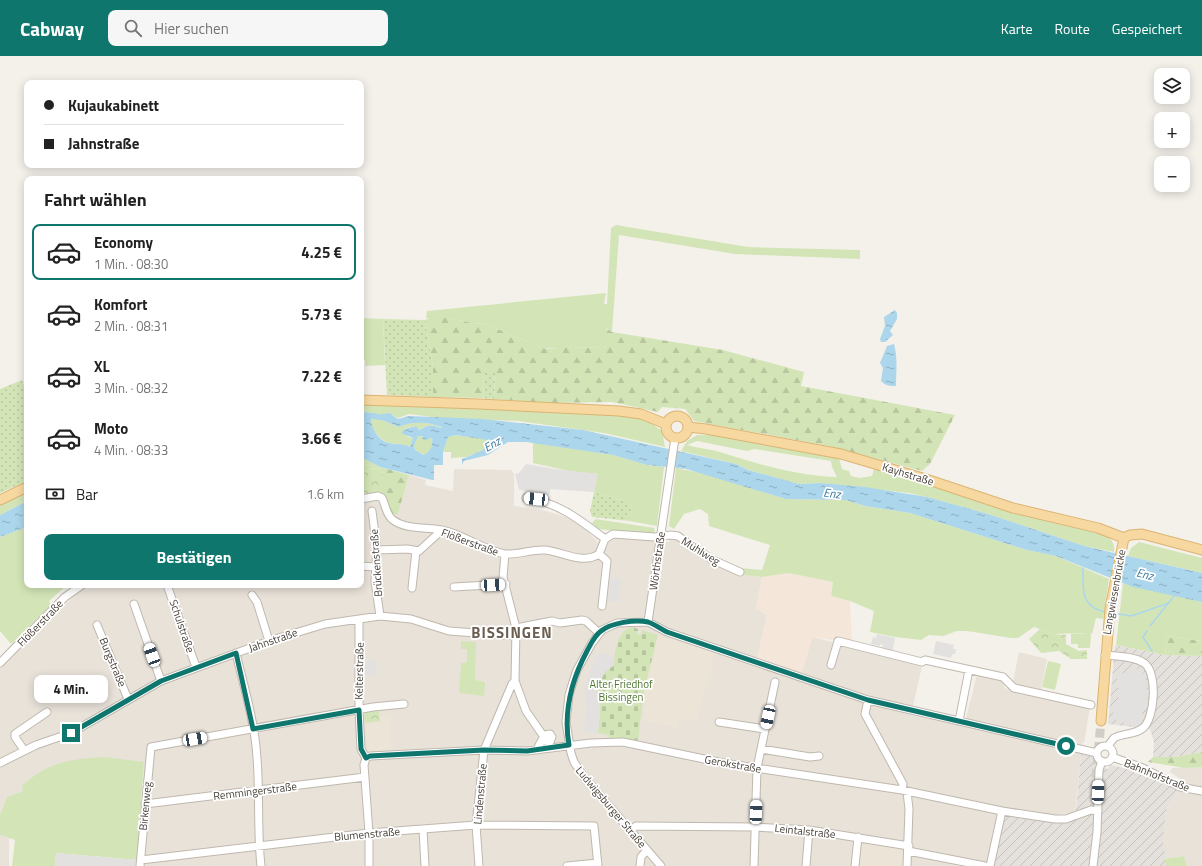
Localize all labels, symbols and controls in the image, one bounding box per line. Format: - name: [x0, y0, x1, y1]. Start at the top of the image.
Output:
- search box: [108, 10, 388, 46]
- text: Cabway: [20, 14, 84, 43]
- icon: search: [122, 17, 144, 39]
- text: Hier suchen: [154, 17, 229, 40]
- text: Karte: [1001, 18, 1033, 39]
- text: Route: [1055, 18, 1090, 39]
- text: Gespeichert: [1112, 18, 1182, 39]
- map controls: [1154, 68, 1190, 192]
- button: layers: [1154, 68, 1190, 104]
- text: Kujaukabinett: [68, 94, 159, 117]
- button: +: [1154, 112, 1190, 148]
- text: Jahnstraße: [68, 132, 139, 155]
- button: −: [1154, 156, 1190, 192]
- text: Fahrt wählen: [44, 186, 147, 213]
- text: Economy: [94, 231, 153, 254]
- icon: car: [46, 234, 82, 270]
- text: 4.25 €: [301, 241, 342, 264]
- text: 1 Min. · 08:30: [94, 254, 168, 274]
- text: Komfort: [94, 293, 148, 316]
- icon: car: [46, 296, 82, 332]
- text: 5.73 €: [301, 303, 342, 326]
- text: 2 Min. · 08:31: [94, 316, 168, 336]
- text: XL: [94, 355, 110, 378]
- icon: car: [46, 358, 82, 394]
- text: 7.22 €: [301, 365, 342, 388]
- text: 3 Min. · 08:32: [94, 378, 168, 398]
- text: Moto: [94, 417, 128, 440]
- icon: car: [46, 420, 82, 456]
- text: 3.66 €: [301, 427, 342, 450]
- water label: Enz: [480, 431, 505, 456]
- text: 4 Min. · 08:33: [94, 440, 168, 460]
- street label: Kayhstraße: [880, 459, 936, 490]
- icon: cash: [44, 483, 66, 505]
- text: Bar: [76, 483, 98, 506]
- water label: Enz: [822, 483, 843, 504]
- text: 1.6 km: [307, 484, 344, 504]
- car: [523, 492, 549, 506]
- street label: Flößerstraße: [439, 524, 501, 560]
- street label: Brückenstraße: [366, 528, 386, 597]
- street label: Wörthstraße: [645, 530, 669, 591]
- street label: Mühlweg: [678, 533, 724, 569]
- button: Bestätigen: [44, 534, 344, 580]
- street label: Langwiesenbrücke: [1099, 548, 1129, 636]
- water label: Enz: [1134, 563, 1157, 586]
- car: [481, 578, 505, 592]
- street label: Flößerstraße: [13, 596, 67, 650]
- street label: Schulstraße: [165, 597, 199, 655]
- district label: BISSINGEN: [471, 621, 553, 644]
- street label: Jahnstraße: [246, 624, 300, 656]
- street label: Burgstraße: [95, 635, 131, 690]
- car: [142, 642, 162, 668]
- street label: Kelterstraße: [350, 642, 368, 700]
- callout: 4 Min.: [34, 675, 108, 703]
- park label: Alter Friedhof Bissingen: [589, 676, 653, 705]
- text: 4 Min.: [53, 679, 89, 699]
- car: [760, 704, 776, 730]
- route end: [62, 724, 80, 742]
- car: [182, 731, 208, 747]
- route start: [1057, 737, 1075, 755]
- street label: Gerokstraße: [703, 751, 763, 777]
- street label: Bahnhofstraße: [1122, 755, 1193, 796]
- street label: Lindenstraße: [469, 762, 491, 825]
- street label: Ludwigsburger Straße: [572, 763, 650, 852]
- street label: Remmingerstraße: [212, 778, 298, 804]
- car: [1092, 780, 1104, 804]
- street label: Birkenweg: [135, 781, 155, 831]
- car: [750, 800, 762, 824]
- street label: Leintalstraße: [774, 820, 837, 842]
- street label: Blumenstraße: [333, 823, 401, 845]

